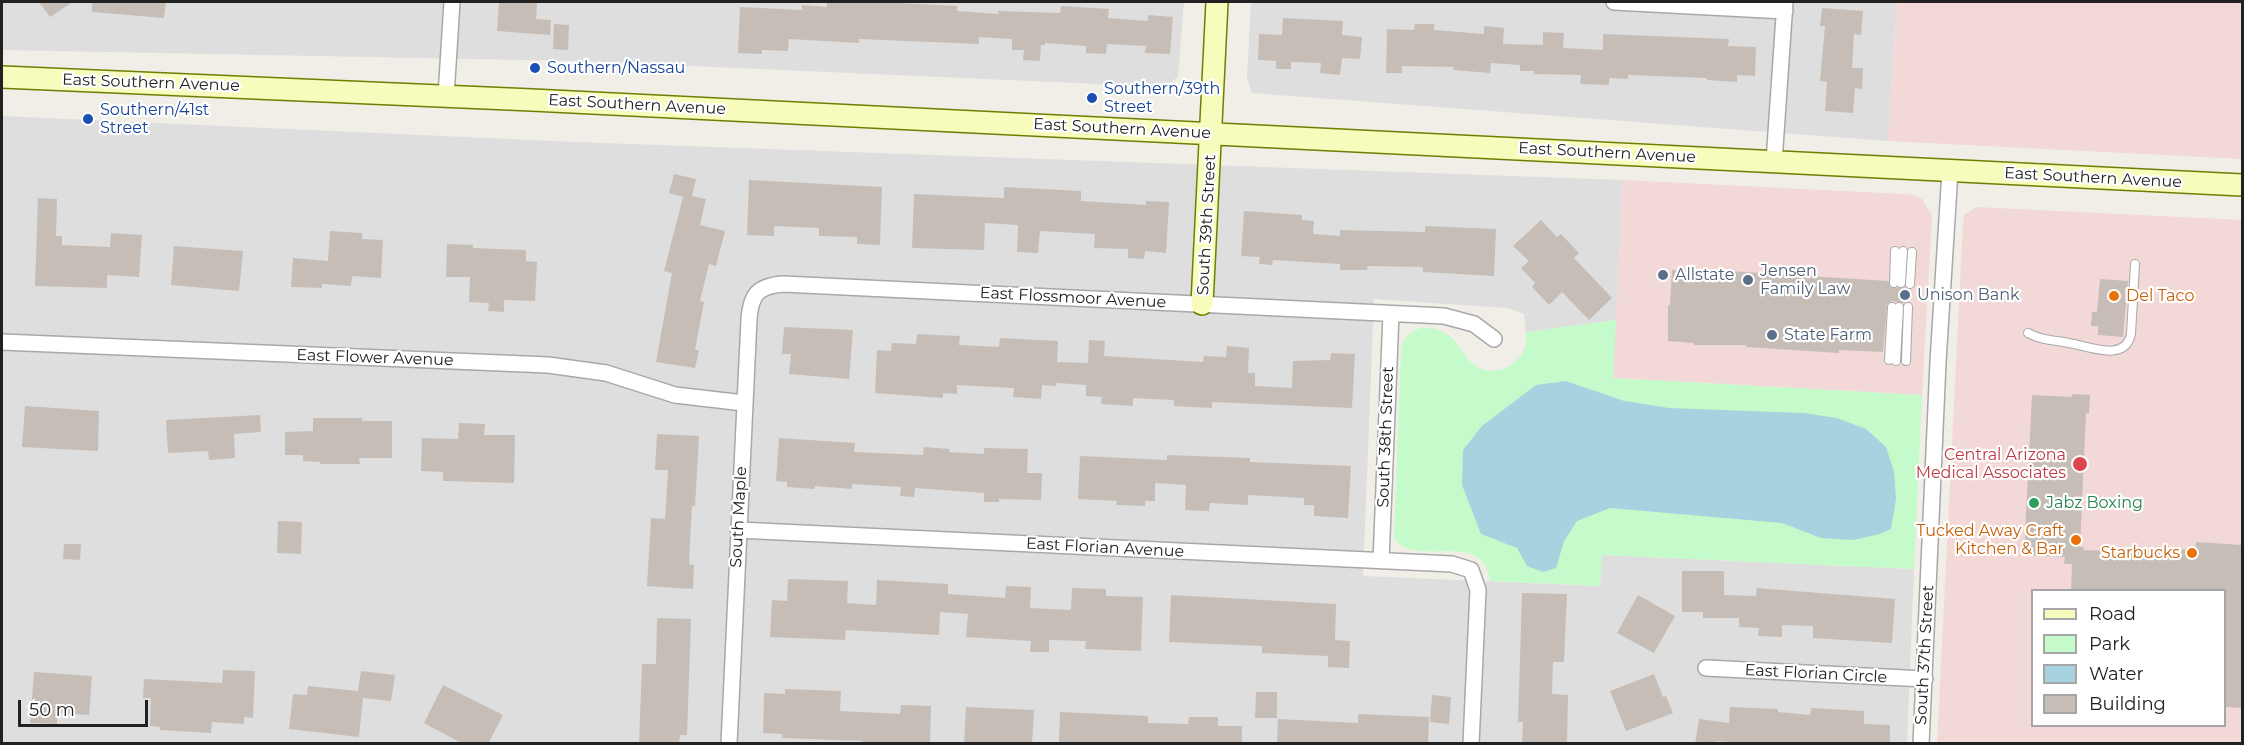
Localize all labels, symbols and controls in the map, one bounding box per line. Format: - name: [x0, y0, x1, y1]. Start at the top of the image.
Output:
- place label: Southern/Nassau: [547, 58, 685, 78]
- marker: Southern/Nassau: [528, 61, 542, 75]
- street label: East Southern Avenue: [62, 70, 240, 96]
- place label: Southern/39th Street: [1104, 79, 1220, 117]
- street label: East Southern Avenue: [548, 91, 726, 119]
- marker: Southern/39th Street: [1085, 91, 1099, 105]
- place label: Southern/41st Street: [100, 100, 209, 138]
- marker: Southern/41st Street: [81, 112, 95, 126]
- street label: East Southern Avenue: [1033, 115, 1211, 143]
- street label: East Southern Avenue: [1518, 139, 1696, 167]
- street label: South 39th Street: [1194, 154, 1220, 296]
- street label: East Southern Avenue: [2004, 164, 2182, 192]
- place label: Jensen Family Law: [1760, 261, 1850, 299]
- place label: Allstate: [1675, 265, 1734, 285]
- marker: Allstate: [1656, 268, 1670, 282]
- marker: Jensen Family Law: [1741, 273, 1755, 287]
- street label: East Flossmoor Avenue: [979, 284, 1167, 312]
- place label: Unison Bank: [1917, 285, 2020, 305]
- place label: Del Taco: [2126, 286, 2194, 306]
- marker: Unison Bank: [1898, 288, 1912, 302]
- marker: Del Taco: [2107, 289, 2121, 303]
- place label: State Farm: [1784, 325, 1872, 345]
- marker: State Farm: [1765, 328, 1779, 342]
- street label: East Flower Avenue: [296, 346, 454, 370]
- street label: South 38th Street: [1374, 366, 1398, 508]
- place label: Central Arizona Medical Associates: [1916, 445, 2066, 483]
- marker: Central Arizona Medical Associates: [2071, 455, 2089, 473]
- street label: South Maple: [727, 466, 751, 568]
- place label: Jabz Boxing: [2046, 493, 2143, 513]
- marker: Jabz Boxing: [2027, 496, 2041, 510]
- place label: Tucked Away Craft Kitchen & Bar: [1916, 521, 2064, 559]
- marker: Tucked Away Craft Kitchen & Bar: [2069, 533, 2083, 547]
- street label: East Florian Avenue: [1025, 534, 1185, 562]
- place label: Starbucks: [2101, 543, 2180, 563]
- marker: Starbucks: [2185, 546, 2199, 560]
- street label: South 37th Street: [1912, 585, 1938, 725]
- legend: [2031, 589, 2226, 727]
- text: Road: [2089, 603, 2136, 625]
- text: Park: [2089, 633, 2130, 655]
- street label: East Florian Circle: [1744, 661, 1888, 687]
- text: Water: [2089, 663, 2144, 685]
- scale bar: [21, 688, 152, 726]
- text: Building: [2089, 693, 2166, 715]
- text: 50 m: [29, 699, 75, 721]

